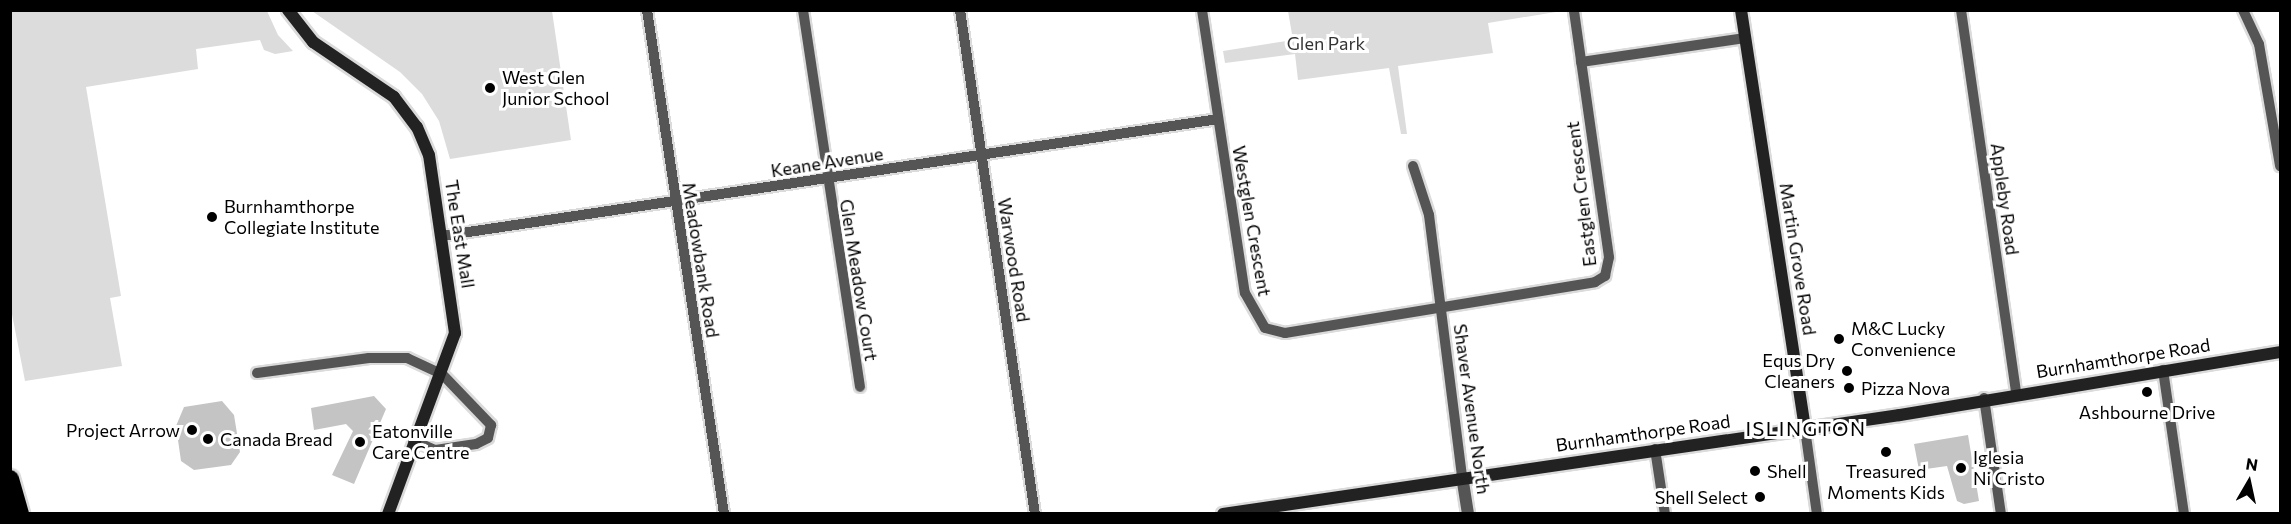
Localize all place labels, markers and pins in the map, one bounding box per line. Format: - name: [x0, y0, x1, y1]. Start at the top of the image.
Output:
- place label: West Glen Junior School: [502, 67, 609, 110]
- marker: West Glen Junior School: [483, 81, 497, 95]
- place label: Burnhamthorpe Collegiate Institute: [224, 196, 379, 238]
- marker: Burnhamthorpe Collegiate Institute: [205, 210, 219, 224]
- place label: M&C Lucky Convenience: [1851, 318, 1956, 360]
- marker: M&C Lucky Convenience: [1832, 332, 1846, 346]
- place label: Equs Dry Cleaners: [1762, 350, 1835, 392]
- marker: Equs Dry Cleaners: [1840, 364, 1854, 378]
- place label: Pizza Nova: [1861, 377, 1950, 399]
- marker: Pizza Nova: [1842, 381, 1856, 395]
- marker: Ashbourne Drive: [2140, 385, 2154, 399]
- place label: Ashbourne Drive: [2079, 401, 2215, 423]
- place label: Project Arrow: [66, 419, 180, 441]
- place label: Eatonville Care Centre: [372, 421, 469, 464]
- marker: Project Arrow: [185, 423, 199, 437]
- place label: Canada Bread: [220, 428, 333, 450]
- marker: Canada Bread: [201, 432, 215, 446]
- marker: Eatonville Care Centre: [353, 435, 367, 449]
- marker: Treasured Moments Kids: [1879, 445, 1893, 459]
- place label: Iglesia Ni Cristo: [1973, 447, 2045, 490]
- place label: Shell: [1767, 460, 1807, 482]
- place label: Treasured Moments Kids: [1827, 461, 1945, 504]
- marker: Iglesia Ni Cristo: [1954, 461, 1968, 475]
- marker: Shell: [1748, 464, 1762, 478]
- place label: Shell Select: [1655, 486, 1748, 508]
- marker: Shell Select: [1753, 490, 1767, 504]

